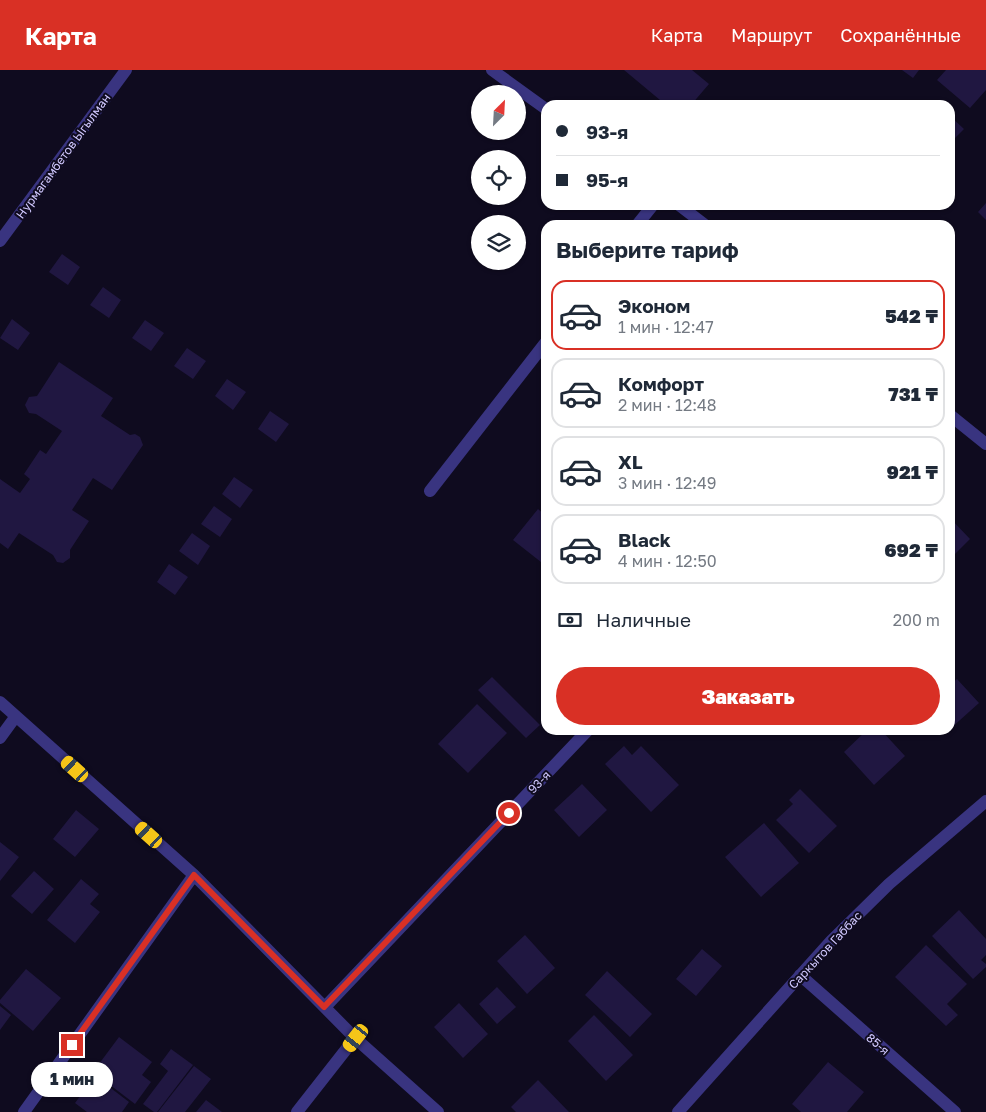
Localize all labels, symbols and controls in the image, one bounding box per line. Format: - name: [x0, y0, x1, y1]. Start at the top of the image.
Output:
- text: Карта: [25, 21, 97, 50]
- text: Карта: [651, 24, 703, 46]
- text: Маршрут: [731, 24, 812, 46]
- text: Сохранённые: [840, 24, 961, 46]
- north arrow: [471, 85, 526, 140]
- map controls: [471, 85, 526, 270]
- street label: Нурмагамбетов Ыгылман: [13, 91, 113, 221]
- text: 93-я: [586, 120, 628, 143]
- button: locate: [471, 150, 526, 205]
- text: 95-я: [586, 168, 628, 191]
- button: layers: [471, 215, 526, 270]
- text: Выберите тариф: [556, 236, 739, 263]
- icon: car: [558, 293, 603, 338]
- text: Эконом: [618, 294, 690, 317]
- text: 542 ₸: [885, 304, 938, 327]
- text: 1 мин · 12:47: [618, 317, 714, 337]
- icon: car: [558, 371, 603, 416]
- text: Комфорт: [618, 372, 704, 395]
- text: 731 ₸: [888, 382, 938, 405]
- text: 2 мин · 12:48: [618, 395, 716, 415]
- icon: car: [558, 449, 603, 494]
- text: XL: [618, 450, 643, 473]
- text: 921 ₸: [887, 460, 938, 483]
- text: 3 мин · 12:49: [618, 473, 716, 493]
- icon: car: [558, 527, 603, 572]
- text: Black: [618, 528, 671, 551]
- text: 692 ₸: [884, 538, 938, 561]
- text: 4 мин · 12:50: [618, 551, 717, 571]
- icon: cash: [556, 606, 584, 634]
- text: Наличные: [596, 608, 691, 631]
- text: 200 m: [893, 610, 940, 630]
- button: Заказать: [556, 667, 940, 725]
- car: [58, 753, 91, 785]
- street label: 93-я: [525, 768, 553, 796]
- route start: [498, 802, 520, 824]
- car: [132, 819, 165, 851]
- street label: Саркытов Габбас: [785, 908, 865, 992]
- car: [340, 1022, 371, 1054]
- street label: 85-я: [863, 1030, 893, 1058]
- route end: [61, 1034, 83, 1056]
- callout: 1 мин: [31, 1062, 113, 1098]
- text: 1 мин: [50, 1069, 94, 1089]

